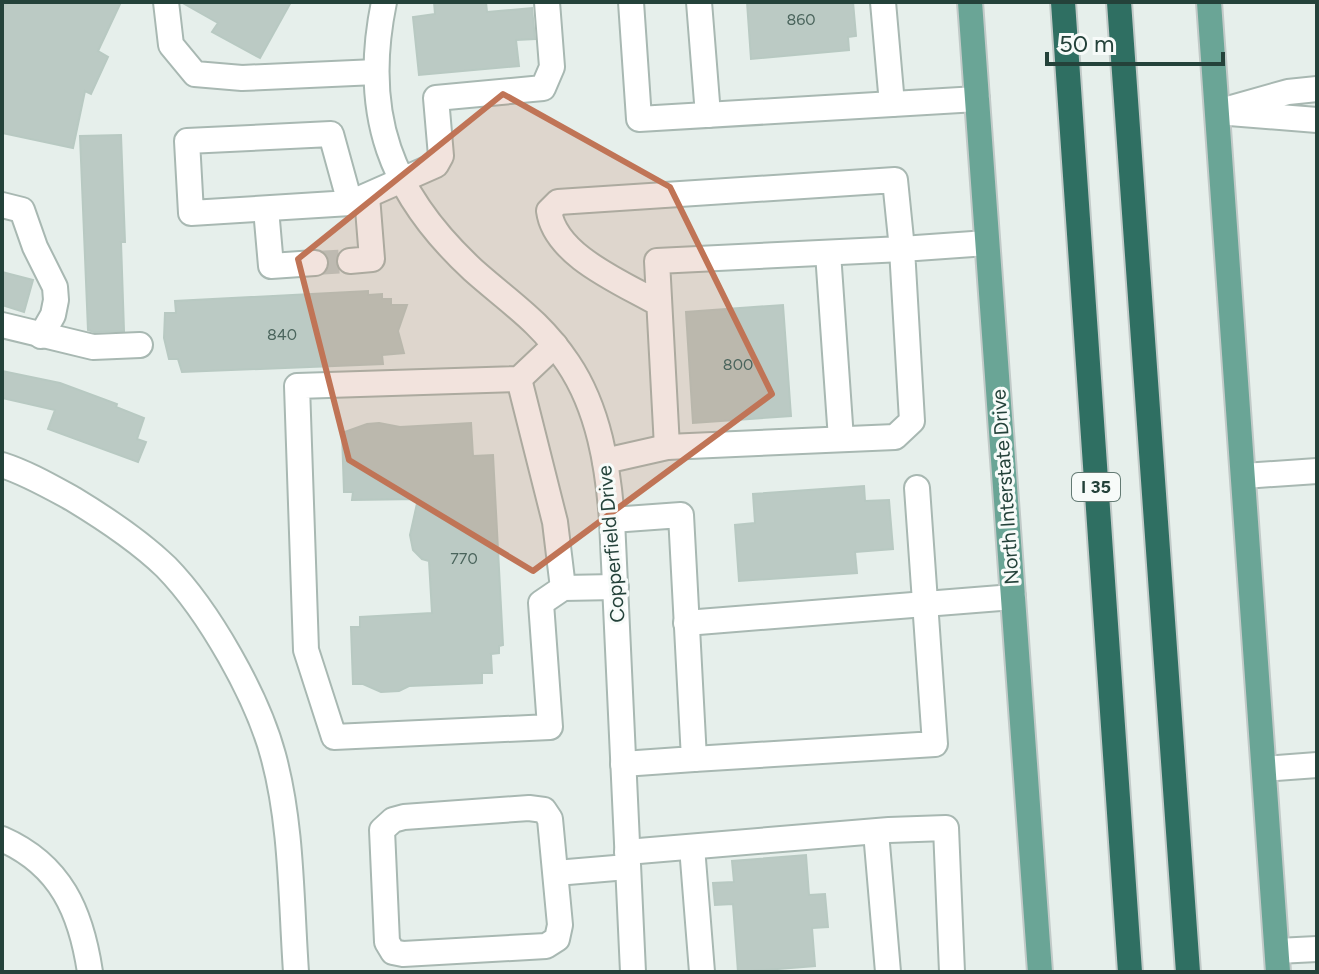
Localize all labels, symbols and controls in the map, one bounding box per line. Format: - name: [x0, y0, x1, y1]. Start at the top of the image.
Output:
- house number: 860: [786, 10, 816, 29]
- scale bar: [1047, 16, 1223, 66]
- text: 50 m: [1059, 29, 1115, 58]
- house number: 840: [267, 325, 297, 344]
- house number: 800: [723, 355, 753, 374]
- street label: North Interstate Drive: [986, 388, 1024, 586]
- street label: Copperfield Drive: [592, 464, 630, 624]
- road number: I 35: [1072, 473, 1120, 501]
- house number: 770: [450, 549, 478, 568]

